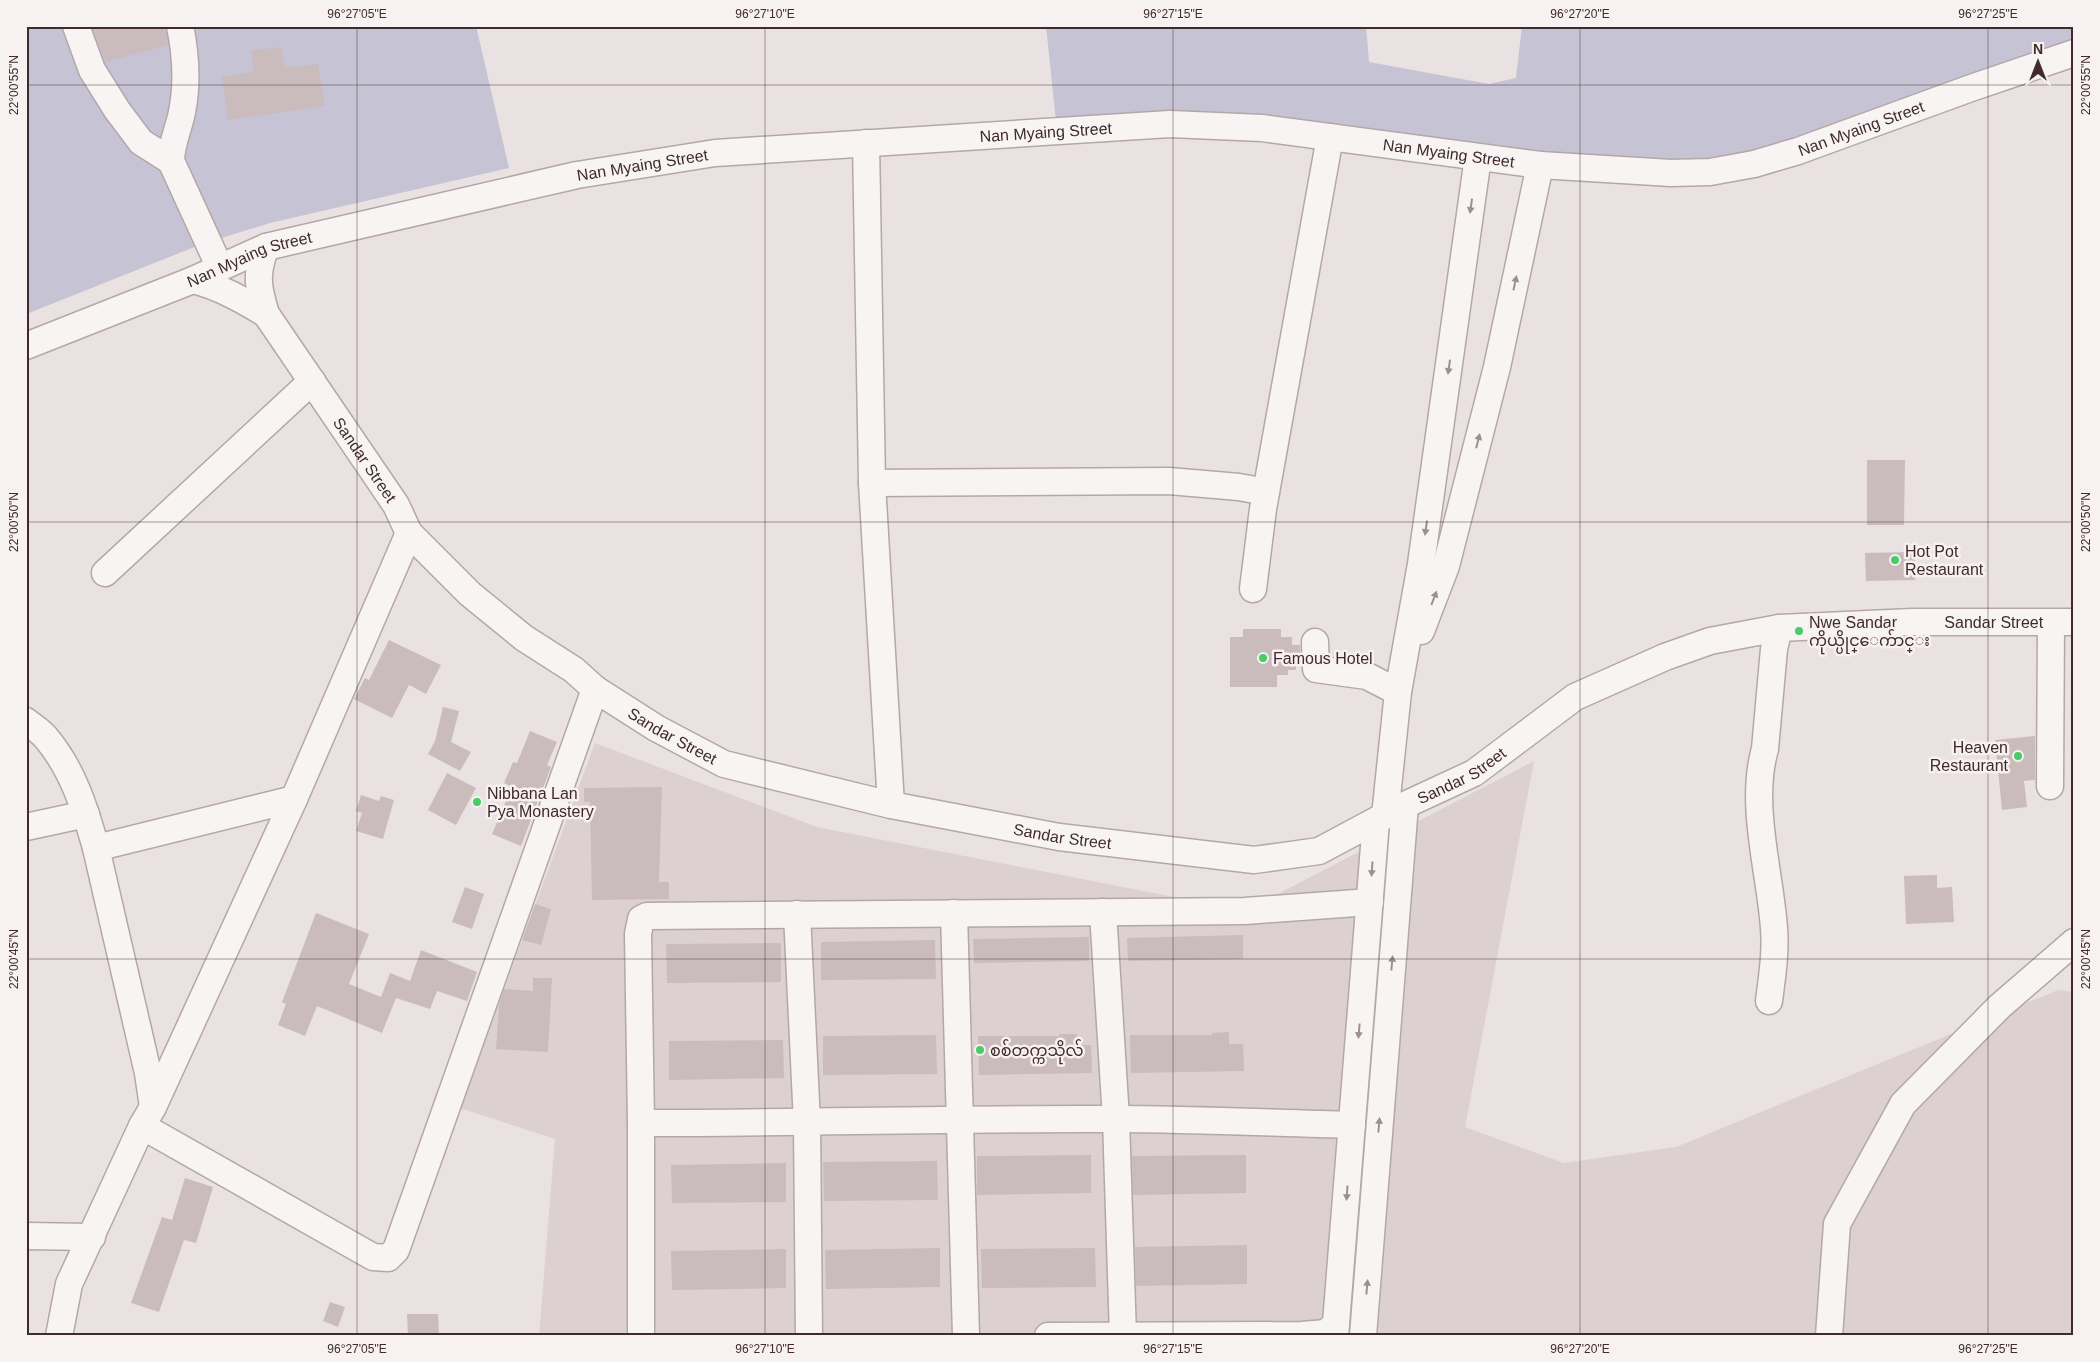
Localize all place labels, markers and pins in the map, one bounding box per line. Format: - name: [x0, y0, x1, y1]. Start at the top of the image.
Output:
- place label: Hot Pot Restaurant: [1905, 543, 1984, 578]
- marker: Hot Pot Restaurant: [1889, 554, 1901, 566]
- place label: Nwe Sandar ကိုယ္ပိုင္ေက်ာင္း: [1809, 614, 1930, 655]
- marker: Nwe Sandar ကိုယ္ပိုင္ေက်ာင္း: [1793, 625, 1805, 637]
- place label: Famous Hotel: [1273, 650, 1373, 667]
- marker: Famous Hotel: [1257, 652, 1269, 664]
- place label: Heaven Restaurant: [1930, 739, 2009, 774]
- marker: Heaven Restaurant: [2012, 750, 2024, 762]
- place label: Nibbana Lan Pya Monastery: [487, 785, 594, 820]
- marker: Nibbana Lan Pya Monastery: [471, 796, 483, 808]
- place label: စစ်‌တက္ကသိုလ်: [990, 1039, 1084, 1065]
- marker: စစ်‌တက္ကသိုလ်: [974, 1044, 986, 1056]

